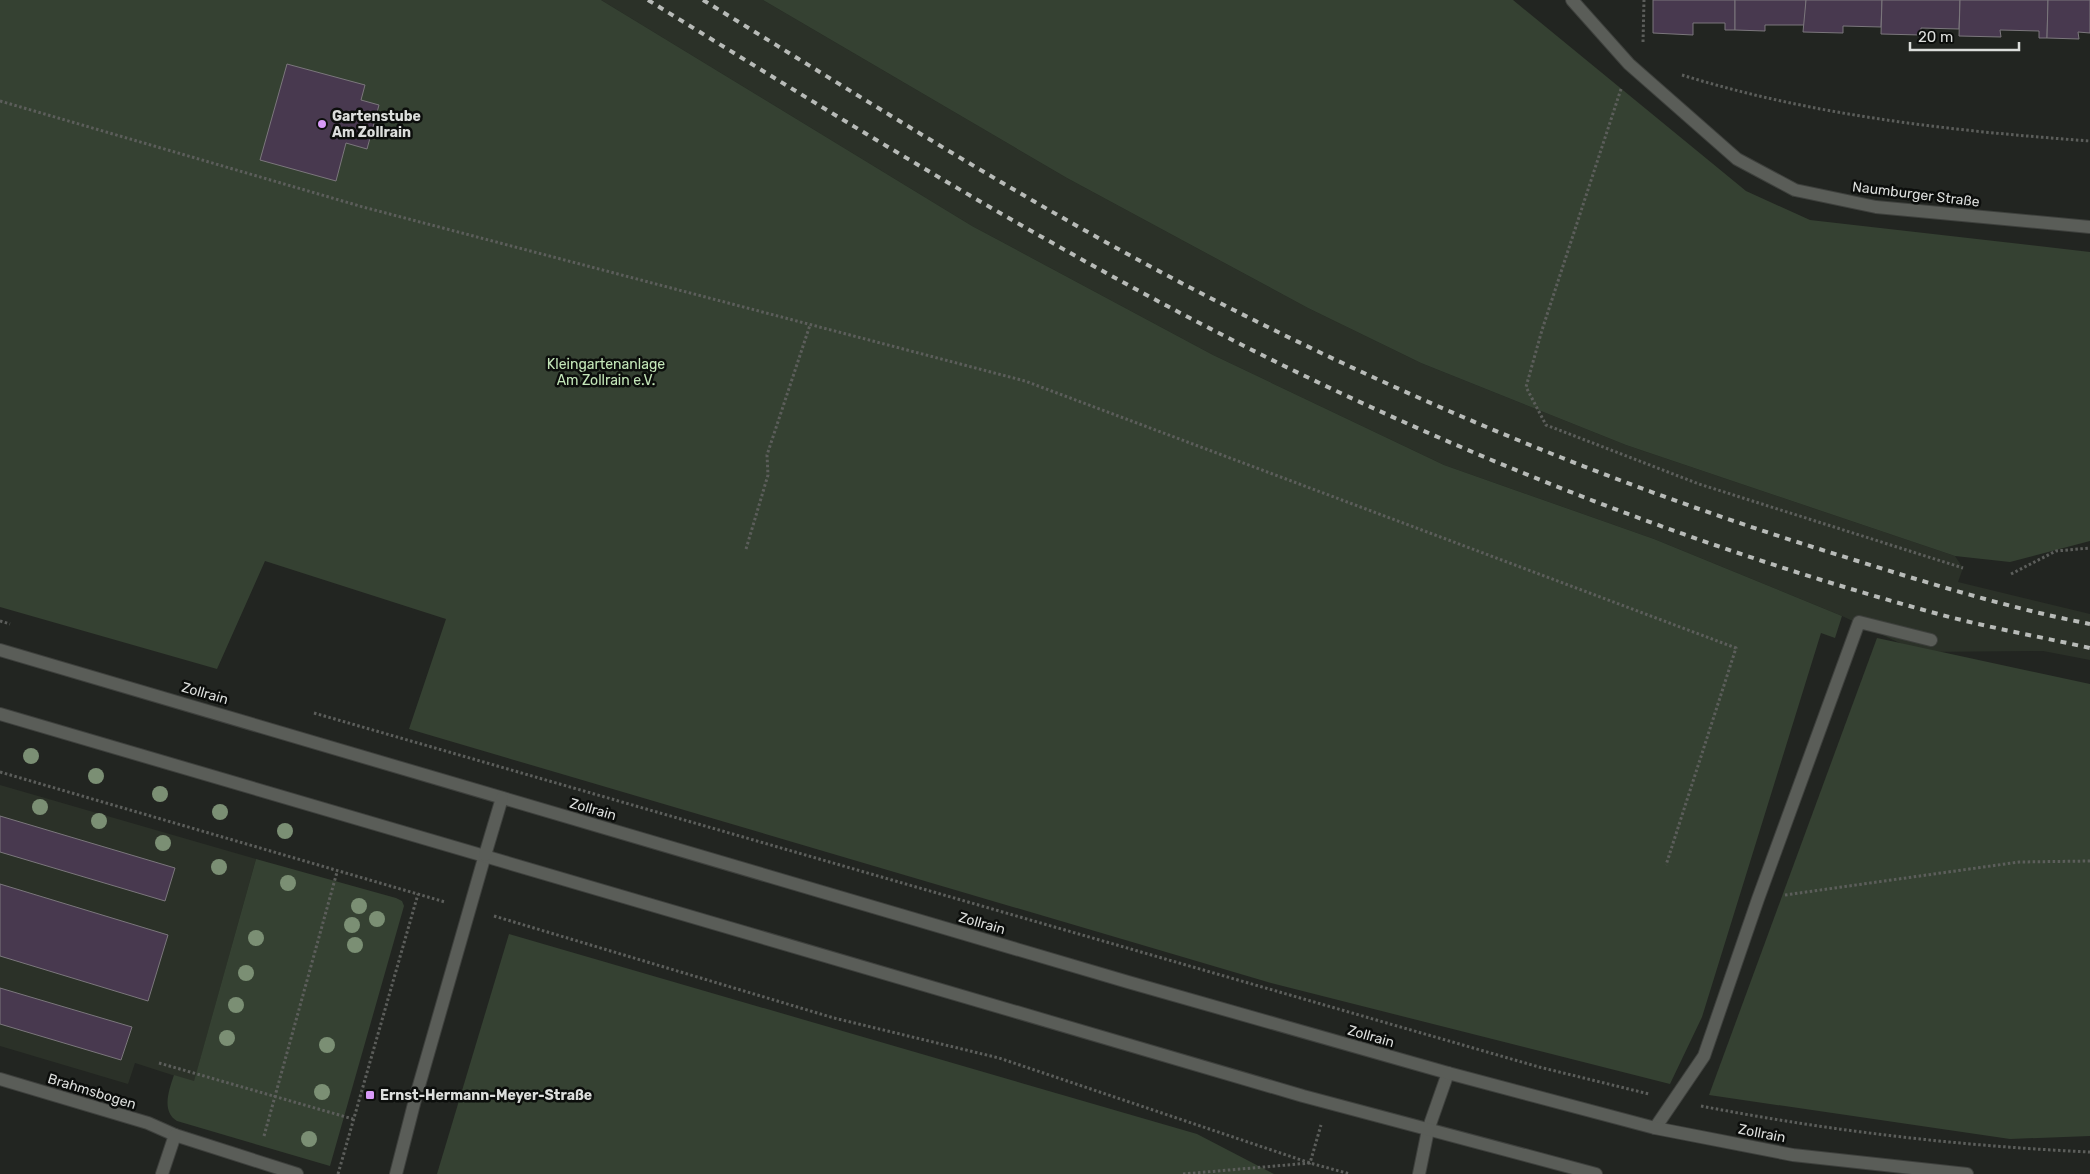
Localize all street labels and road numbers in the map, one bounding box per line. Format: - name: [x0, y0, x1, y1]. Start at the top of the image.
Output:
- street label: Naumburger Straße: [1851, 178, 1981, 211]
- street label: Zollrain: [180, 679, 230, 708]
- street label: Zollrain: [568, 795, 618, 824]
- street label: Zollrain: [957, 909, 1007, 938]
- street label: Zollrain: [1346, 1022, 1396, 1051]
- street label: Brahmsbogen: [46, 1070, 138, 1113]
- street label: Zollrain: [1737, 1121, 1787, 1146]

